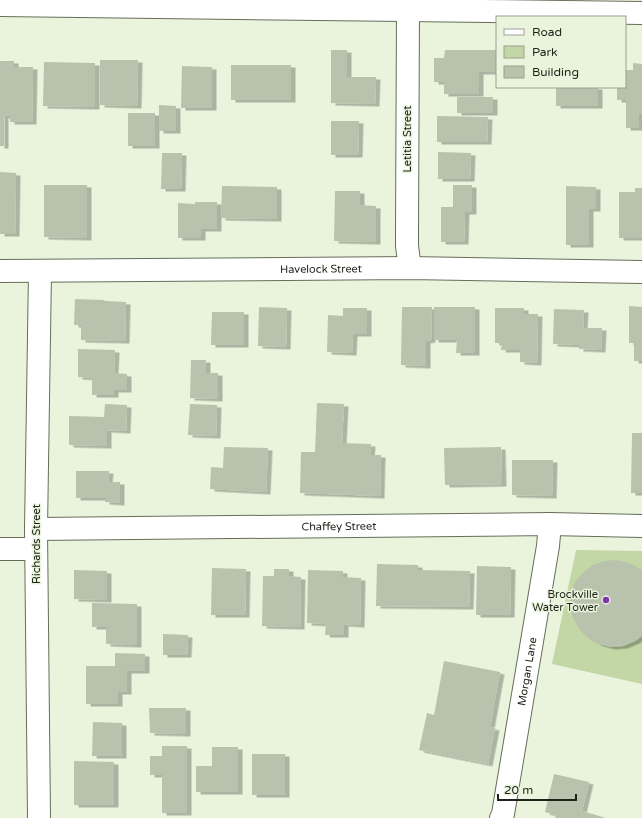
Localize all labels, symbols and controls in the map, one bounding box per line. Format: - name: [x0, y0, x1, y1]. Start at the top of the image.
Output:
- legend: [496, 16, 626, 88]
- text: Road: [532, 25, 562, 39]
- text: Park: [532, 45, 558, 59]
- text: Building: [532, 65, 579, 79]
- street label: Letitia Street: [401, 106, 414, 172]
- street label: Havelock Street: [280, 262, 362, 276]
- street label: Richards Street: [30, 504, 43, 584]
- street label: Chaffey Street: [301, 520, 377, 533]
- place label: Brockville Water Tower: [532, 588, 599, 614]
- marker: Brockville Water Tower: [601, 595, 611, 605]
- street label: Morgan Lane: [515, 636, 540, 707]
- scale bar: [498, 776, 576, 802]
- text: 20 m: [504, 783, 533, 797]

